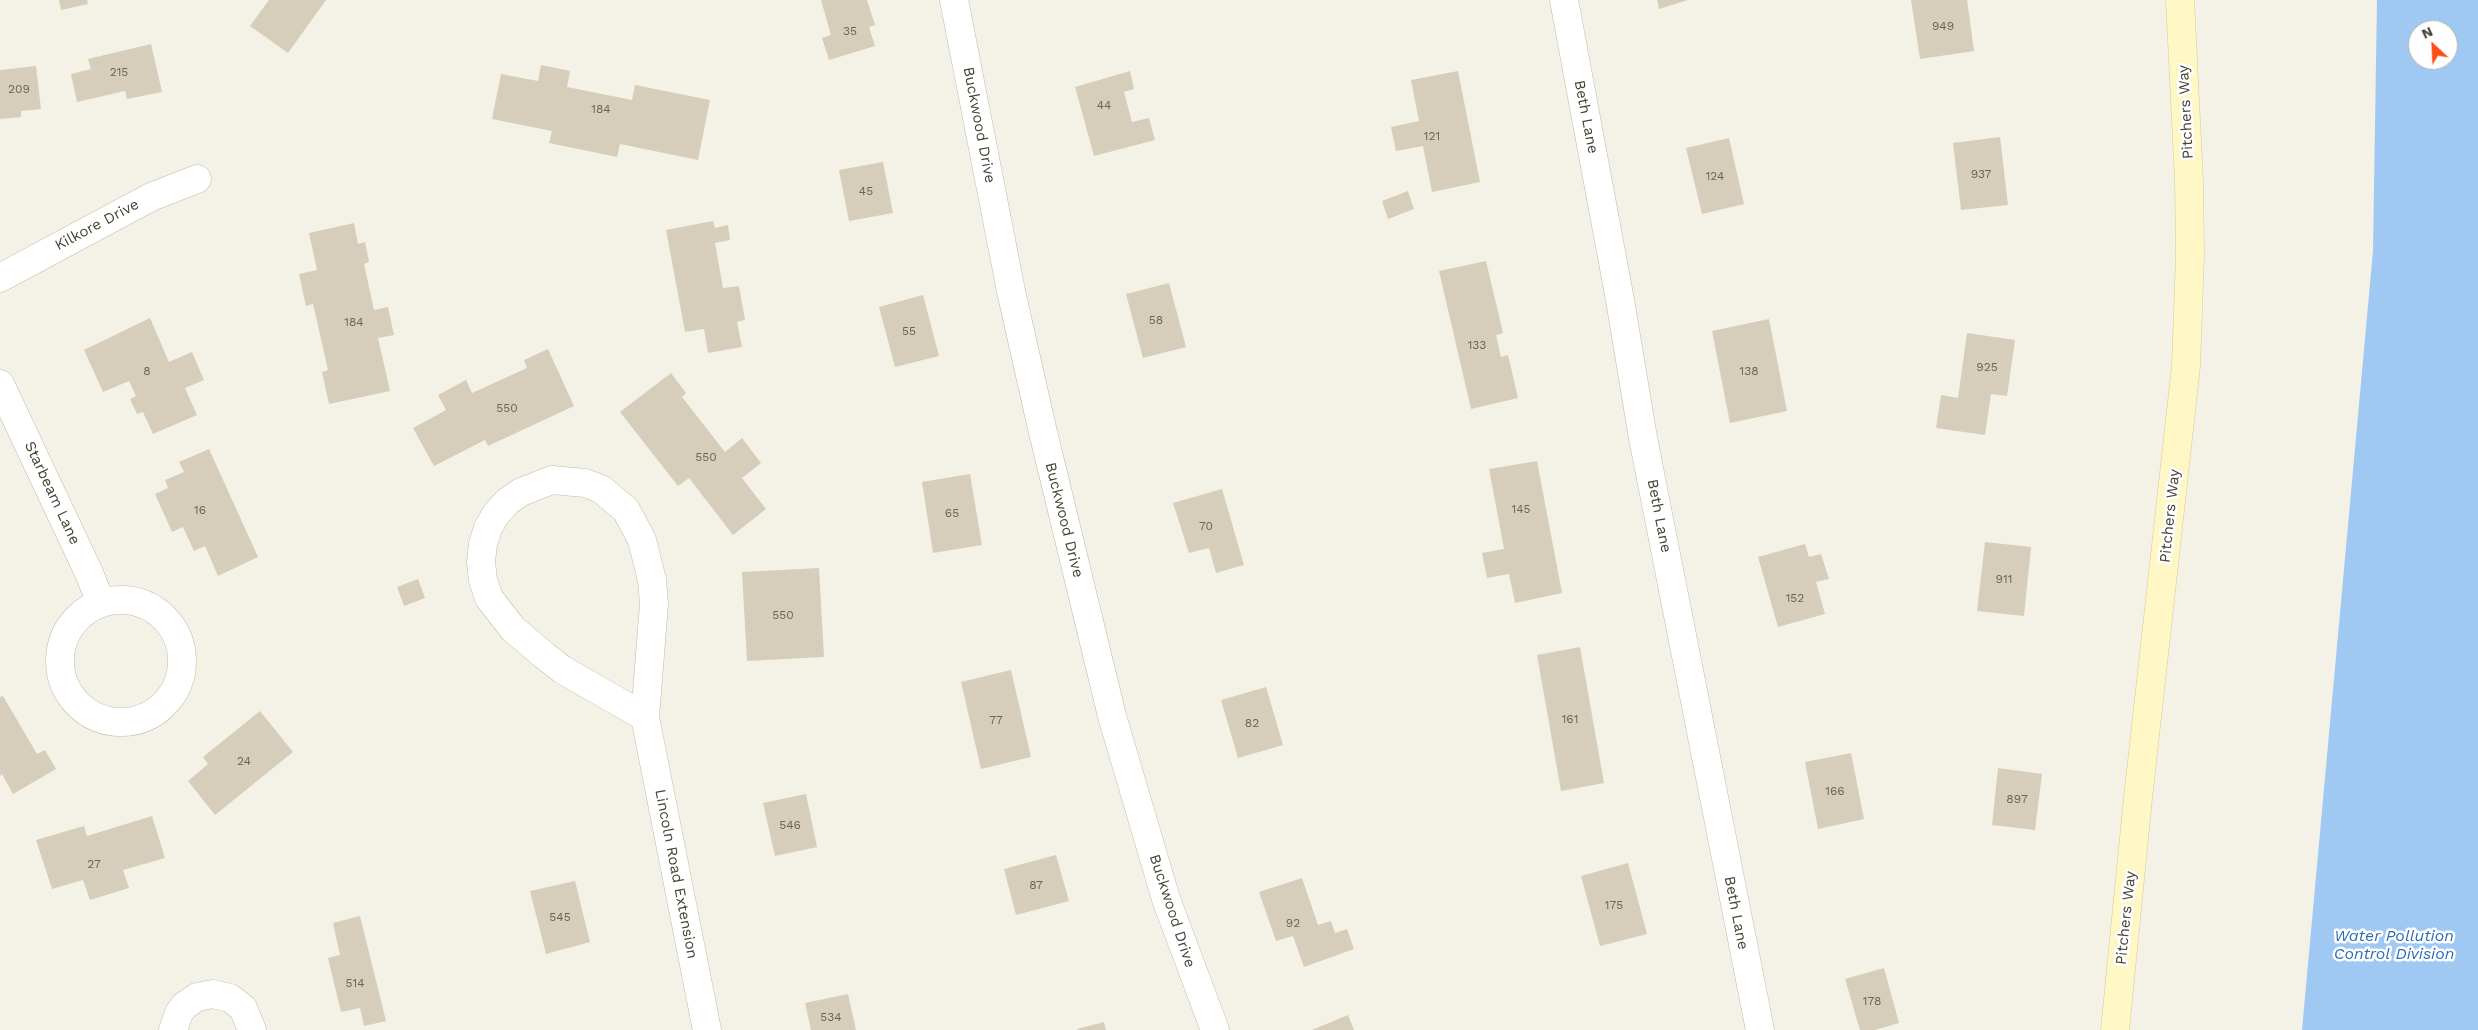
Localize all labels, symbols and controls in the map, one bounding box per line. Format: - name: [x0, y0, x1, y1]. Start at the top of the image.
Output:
- house number: 949: [1932, 19, 1954, 33]
- north arrow: [2408, 20, 2458, 70]
- text: N: [2419, 23, 2435, 42]
- house number: 35: [843, 24, 857, 38]
- street label: Pitchers Way: [2175, 64, 2197, 160]
- house number: 215: [110, 65, 128, 79]
- street label: Buckwood Drive: [959, 65, 999, 185]
- street label: Beth Lane: [1570, 79, 1602, 155]
- house number: 209: [8, 82, 30, 96]
- house number: 44: [1097, 98, 1111, 112]
- house number: 184: [591, 102, 611, 116]
- house number: 121: [1424, 129, 1440, 143]
- house number: 937: [1971, 167, 1991, 181]
- house number: 124: [1706, 169, 1724, 183]
- house number: 45: [859, 184, 873, 198]
- street label: Kilkore Drive: [52, 195, 142, 255]
- house number: 58: [1149, 313, 1163, 327]
- house number: 184: [344, 315, 364, 329]
- house number: 55: [902, 324, 916, 338]
- house number: 133: [1468, 338, 1486, 352]
- house number: 925: [1976, 360, 1998, 374]
- house number: 8: [143, 364, 151, 378]
- house number: 138: [1739, 364, 1759, 378]
- house number: 550: [496, 401, 518, 415]
- street label: Starbeam Lane: [20, 439, 84, 547]
- house number: 550: [695, 450, 717, 464]
- street label: Buckwood Drive: [1041, 461, 1087, 579]
- street label: Pitchers Way: [2156, 468, 2184, 564]
- street label: Beth Lane: [1643, 478, 1675, 554]
- house number: 145: [1512, 502, 1530, 516]
- house number: 16: [194, 503, 206, 517]
- house number: 65: [945, 506, 959, 520]
- house number: 70: [1199, 519, 1213, 533]
- house number: 911: [1996, 572, 2012, 586]
- house number: 152: [1786, 591, 1804, 605]
- house number: 550: [772, 608, 794, 622]
- house number: 161: [1562, 712, 1578, 726]
- house number: 77: [989, 713, 1003, 727]
- house number: 82: [1245, 716, 1259, 730]
- house number: 24: [237, 754, 251, 768]
- house number: 166: [1825, 784, 1845, 798]
- street label: Lincoln Road Extension: [651, 788, 701, 960]
- house number: 897: [2006, 792, 2028, 806]
- house number: 546: [779, 818, 801, 832]
- street label: Buckwood Drive: [1145, 852, 1199, 970]
- house number: 27: [87, 857, 101, 871]
- street label: Pitchers Way: [2112, 870, 2140, 966]
- street label: Beth Lane: [1720, 875, 1752, 951]
- house number: 87: [1029, 878, 1043, 892]
- house number: 175: [1605, 898, 1623, 912]
- house number: 545: [549, 910, 571, 924]
- house number: 92: [1286, 916, 1300, 930]
- water label: Water Pollution Control Division: [2334, 926, 2454, 964]
- house number: 514: [346, 976, 364, 990]
- house number: 178: [1863, 994, 1881, 1008]
- house number: 534: [820, 1010, 842, 1024]

